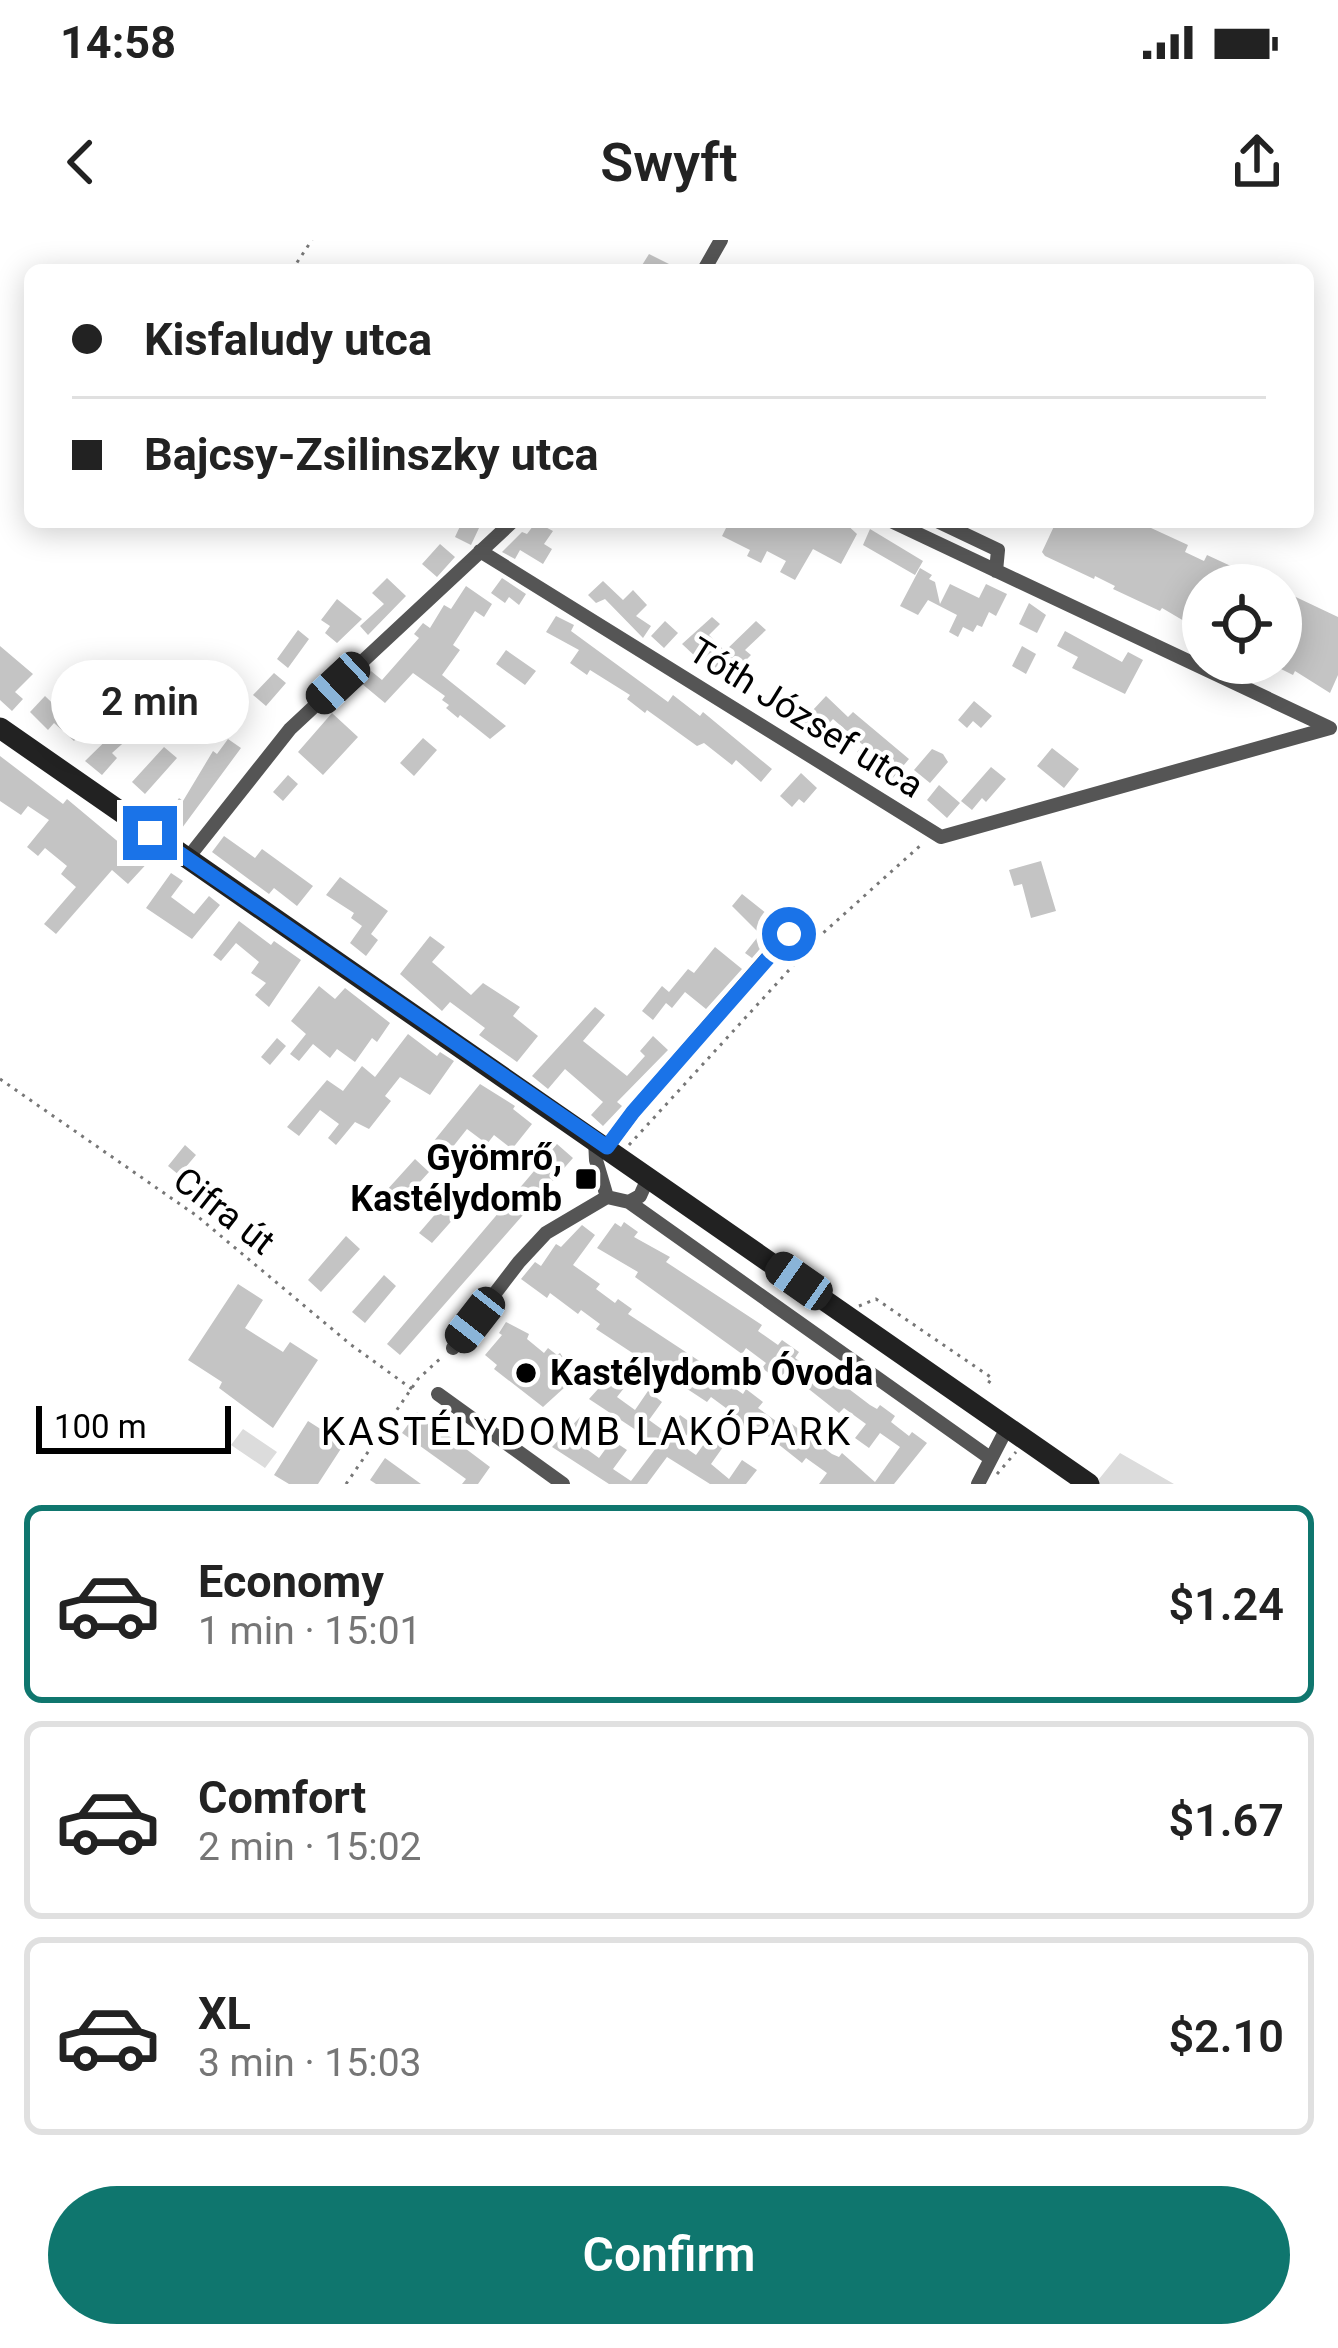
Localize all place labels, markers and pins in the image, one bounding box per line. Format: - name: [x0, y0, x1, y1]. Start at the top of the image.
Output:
- place label: Gyömrő, Kastélydomb: [350, 1137, 562, 1220]
- marker: Gyömrő, Kastélydomb: [573, 1166, 599, 1192]
- place label: Kastélydomb Óvoda: [550, 1351, 873, 1394]
- marker: Kastélydomb Óvoda: [513, 1360, 539, 1386]

